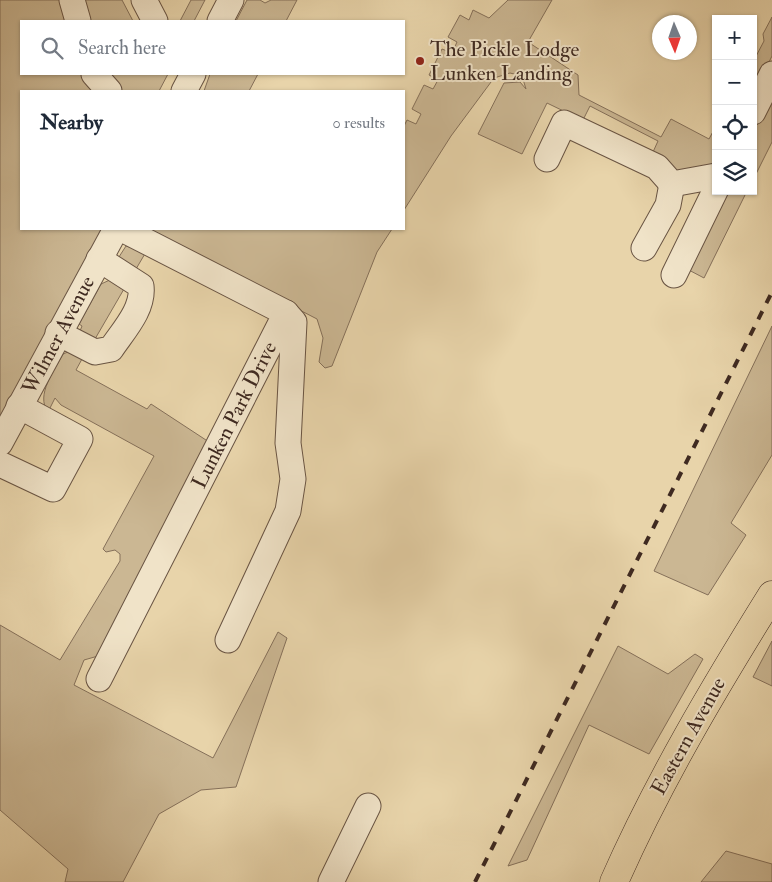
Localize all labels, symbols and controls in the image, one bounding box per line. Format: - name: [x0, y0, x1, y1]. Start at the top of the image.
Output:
- north arrow: [652, 15, 697, 60]
- map controls: [712, 15, 757, 195]
- button: +: [712, 15, 757, 60]
- search box: [20, 20, 405, 75]
- icon: search: [38, 34, 66, 62]
- text: Search here: [78, 36, 166, 60]
- place label: The Pickle Lodge Lunken Landing: [430, 36, 580, 87]
- marker: The Pickle Lodge Lunken Landing: [414, 55, 426, 67]
- button: −: [712, 60, 757, 105]
- button: locate: [712, 105, 757, 150]
- text: Nearby: [40, 109, 103, 136]
- text: 0 results: [332, 113, 385, 133]
- button: layers: [712, 150, 757, 195]
- street label: Wilmer Avenue: [15, 271, 101, 400]
- street label: Lunken Park Drive: [186, 337, 283, 493]
- street label: Eastern Avenue: [645, 672, 732, 800]

